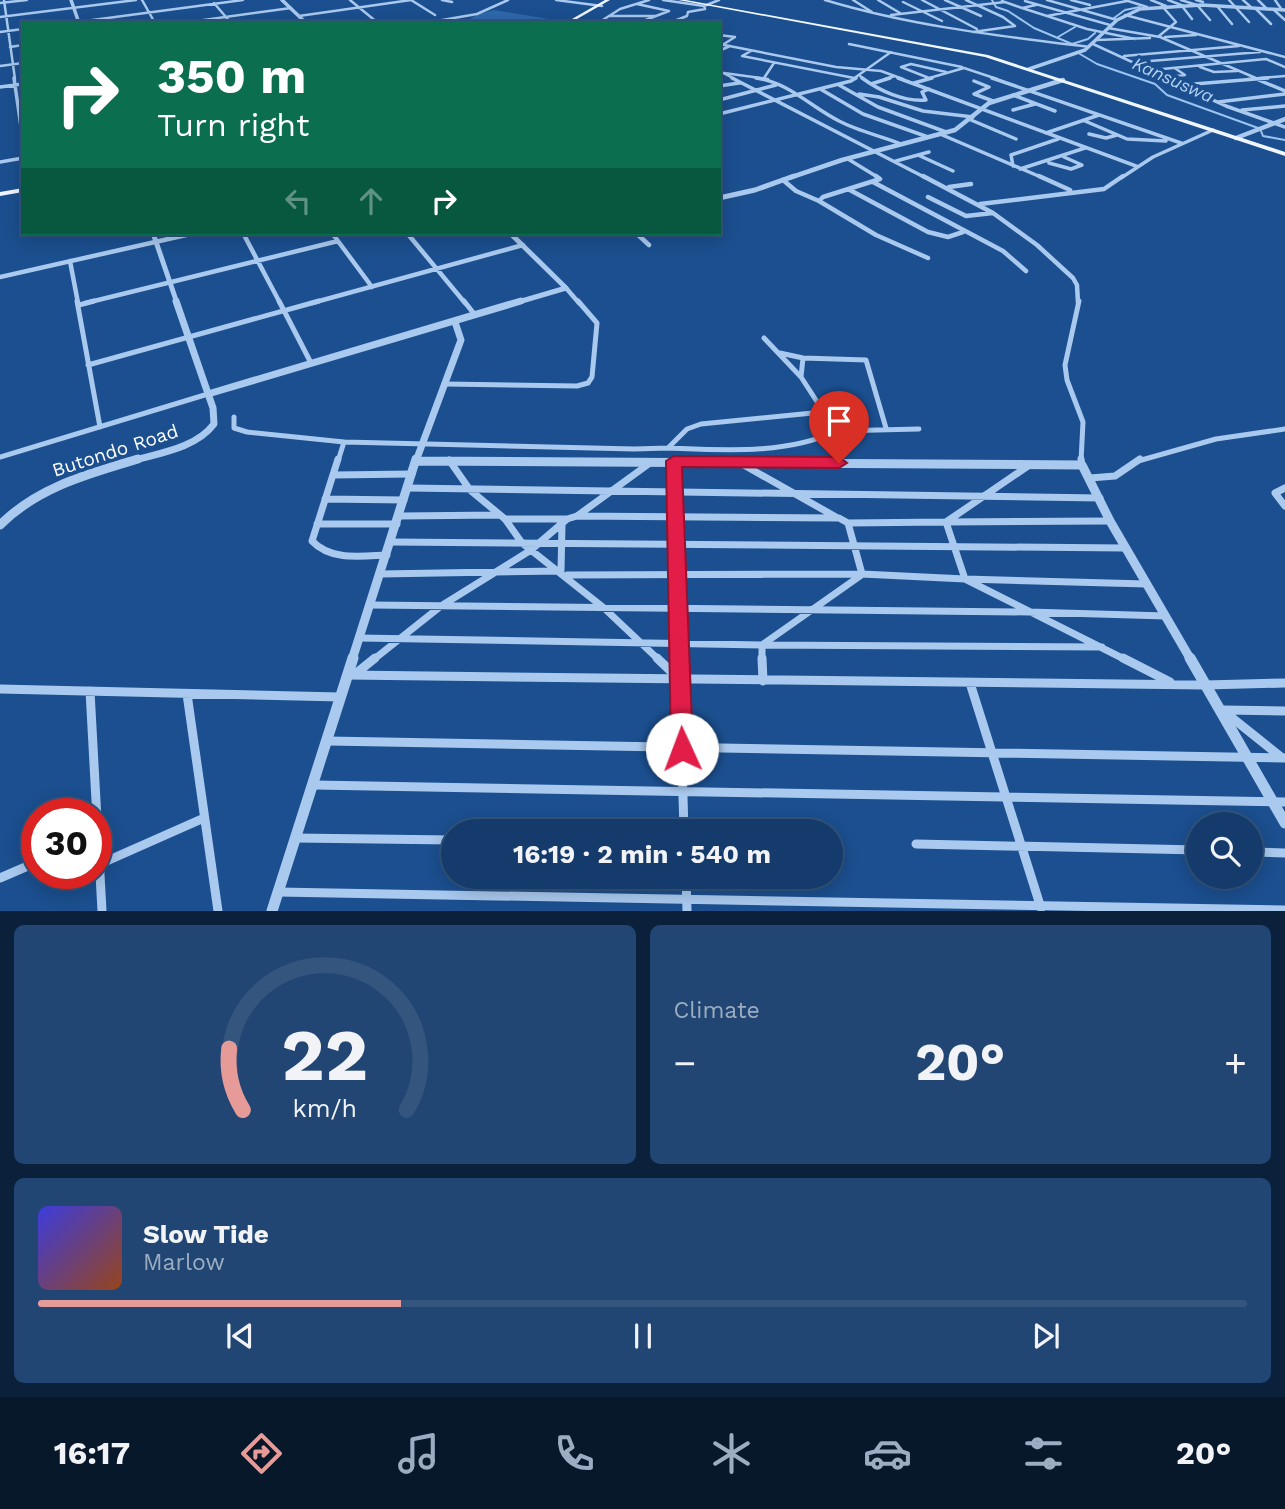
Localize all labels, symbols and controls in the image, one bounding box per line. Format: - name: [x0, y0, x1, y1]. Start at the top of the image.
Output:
- text: 350 m: [157, 47, 306, 105]
- icon: right: [42, 49, 133, 140]
- water label: Kansuswa: [1129, 52, 1217, 107]
- text: Turn right: [157, 106, 309, 144]
- icon: left: [279, 182, 317, 220]
- icon: ahead: [352, 182, 390, 220]
- icon: right: [425, 182, 463, 220]
- pin: [809, 391, 869, 463]
- icon: arrive: [820, 402, 858, 440]
- street label: Butondo Road: [49, 419, 181, 482]
- position arrow: [645, 712, 719, 786]
- speed limit sign: 30: [21, 798, 112, 889]
- map controls: [1186, 812, 1263, 889]
- button: search: [1186, 812, 1263, 889]
- text: 16:19 · 2 min · 540 m: [513, 839, 771, 869]
- text: Climate: [674, 997, 760, 1024]
- text: 22: [281, 1013, 368, 1099]
- text: 20°: [915, 1032, 1005, 1093]
- text: −: [674, 1041, 696, 1085]
- text: +: [1224, 1041, 1247, 1085]
- text: km/h: [293, 1094, 357, 1123]
- text: Slow Tide: [143, 1219, 269, 1249]
- text: Marlow: [143, 1249, 225, 1276]
- icon: previous: [221, 1317, 259, 1355]
- icon: pause: [624, 1317, 662, 1355]
- icon: next: [1027, 1317, 1065, 1355]
- icon: directions: [237, 1429, 286, 1478]
- icon: music: [394, 1429, 443, 1478]
- icon: phone: [550, 1429, 599, 1478]
- icon: climate: [707, 1429, 756, 1478]
- icon: car: [863, 1429, 912, 1478]
- icon: filters: [1019, 1429, 1068, 1478]
- text: 16:17: [54, 1434, 130, 1472]
- text: 20°: [1176, 1434, 1231, 1472]

